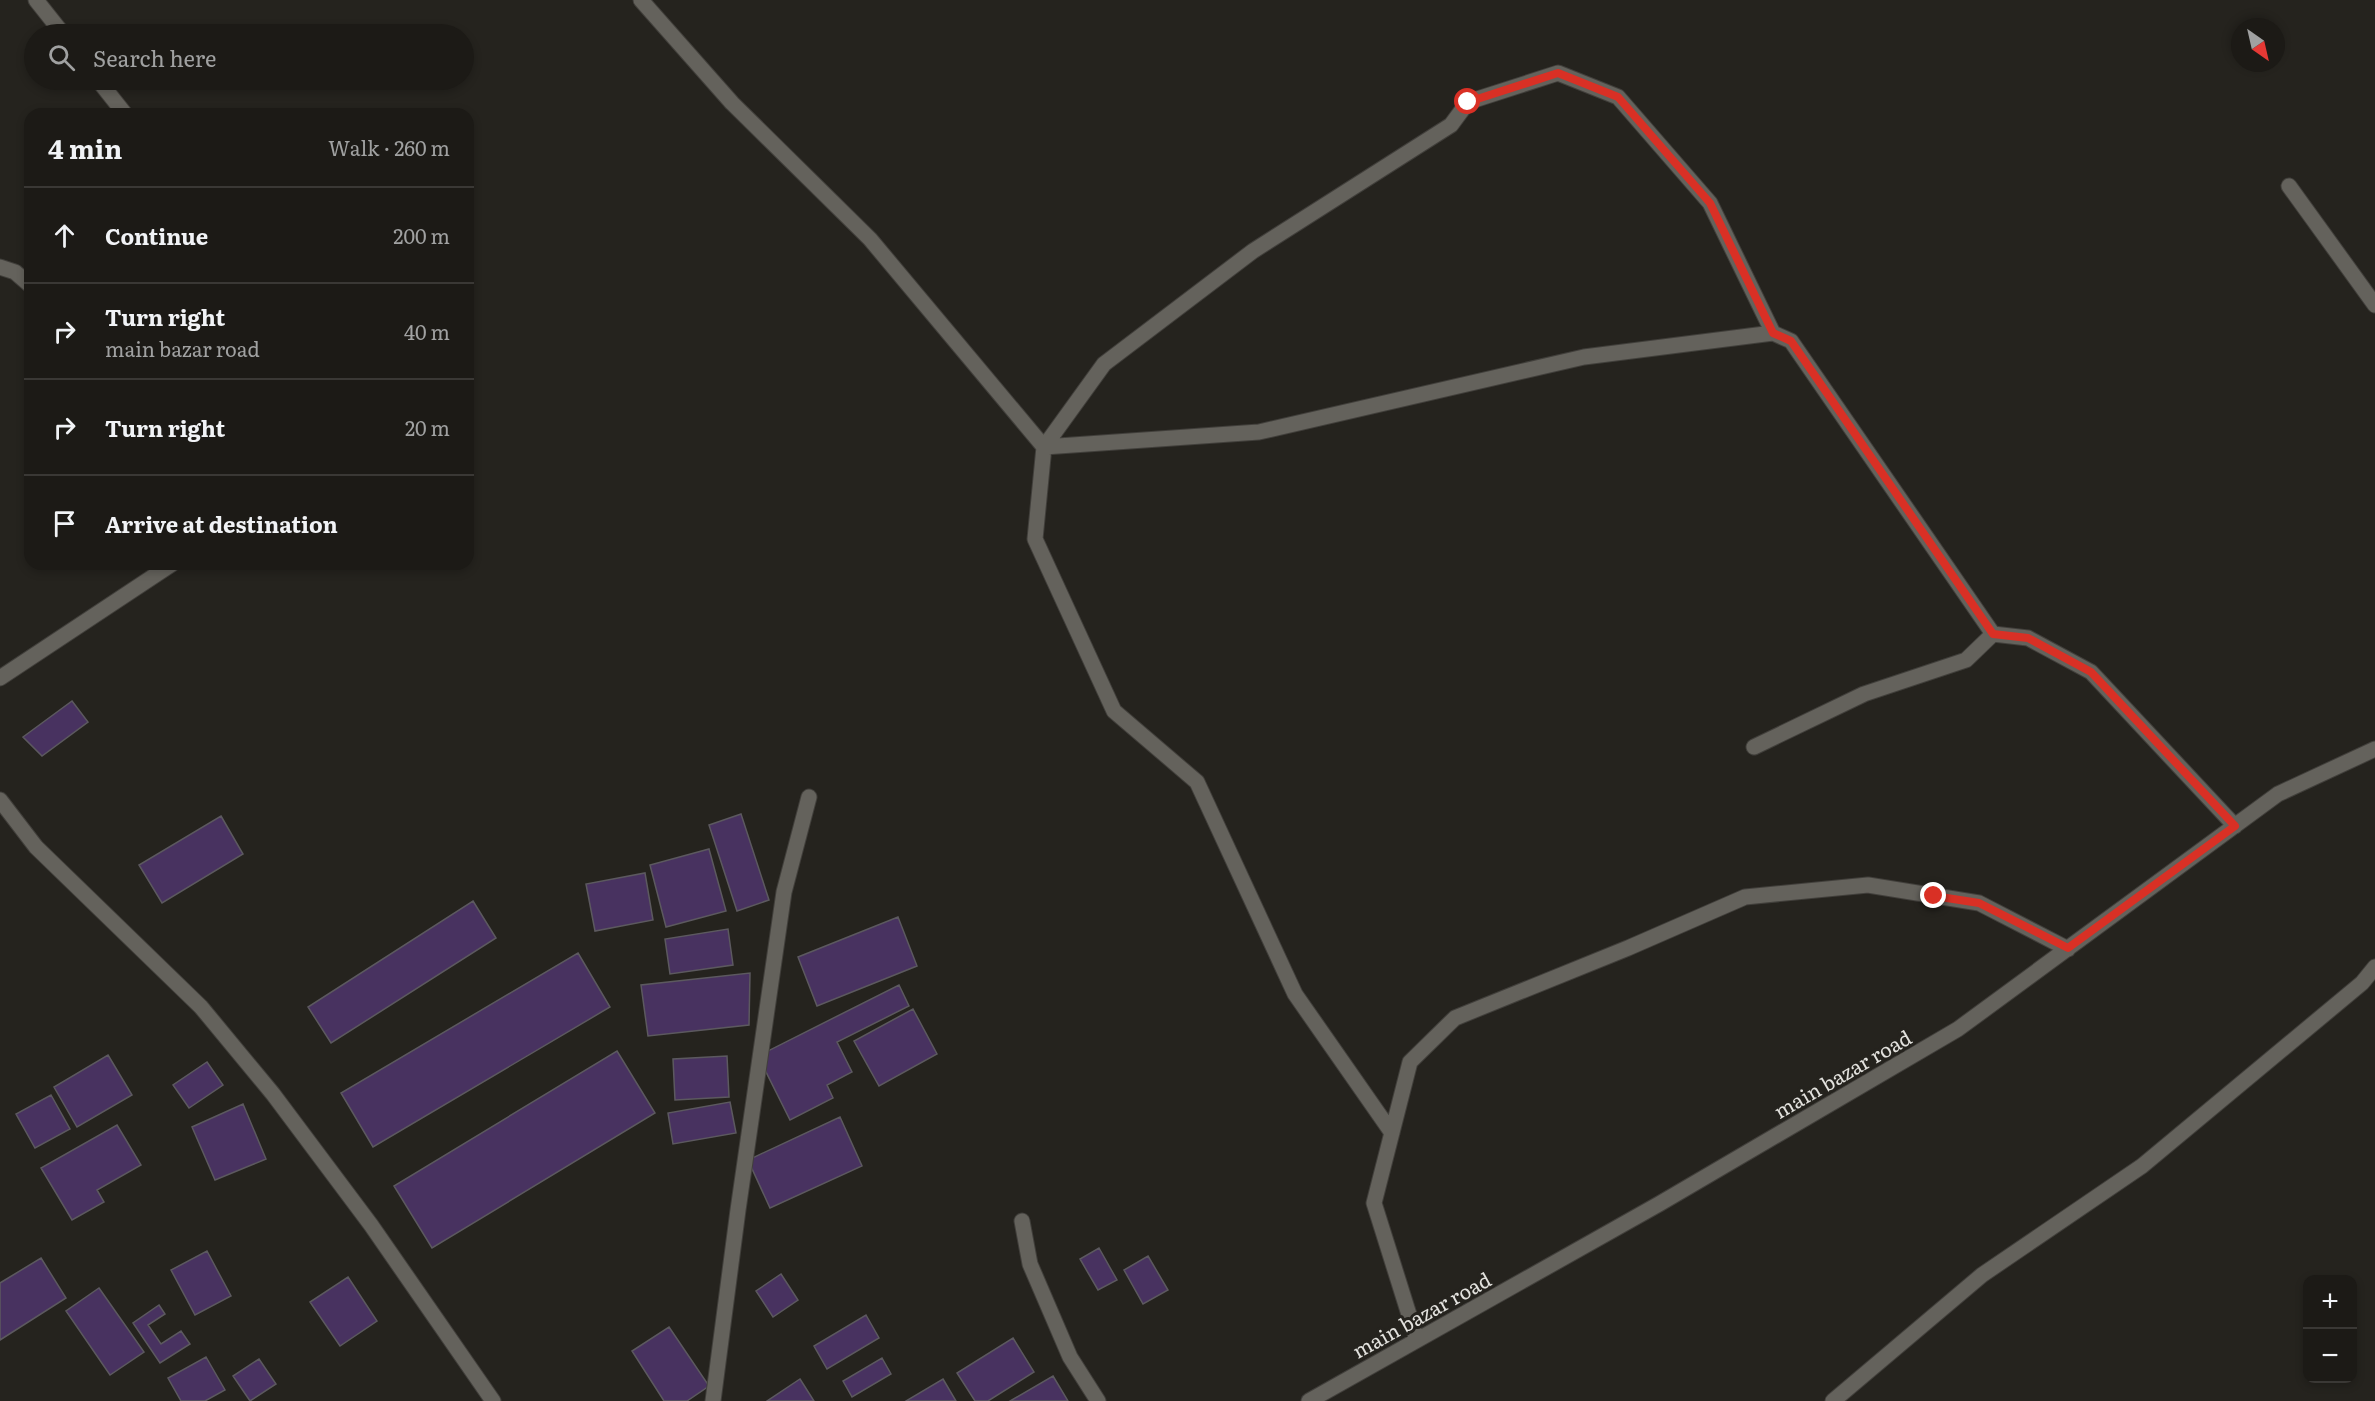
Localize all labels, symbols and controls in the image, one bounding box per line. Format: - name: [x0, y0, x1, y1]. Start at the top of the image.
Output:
- north arrow: [2231, 18, 2285, 72]
- search box: [24, 24, 474, 90]
- icon: search: [45, 41, 78, 74]
- text: Search here: [93, 41, 216, 74]
- route start: [1454, 88, 1480, 114]
- text: 4 min: [48, 128, 122, 167]
- text: Walk · 260 m: [328, 132, 450, 162]
- icon: ahead: [48, 219, 81, 252]
- text: Continue: [105, 219, 208, 252]
- text: 200 m: [393, 220, 450, 250]
- text: Turn right: [105, 300, 225, 333]
- icon: right: [48, 315, 81, 348]
- text: 40 m: [404, 316, 450, 346]
- text: main bazar road: [105, 333, 260, 363]
- icon: right: [48, 411, 81, 444]
- text: Turn right: [105, 411, 225, 444]
- text: 20 m: [405, 412, 450, 442]
- icon: arrive: [48, 507, 81, 540]
- text: Arrive at destination: [105, 507, 338, 540]
- route end: [1920, 882, 1946, 908]
- street label: main bazar road: [1768, 1021, 1916, 1125]
- street label: main bazar road: [1346, 1263, 1496, 1365]
- map controls: [2303, 1275, 2357, 1383]
- button: +: [2303, 1275, 2357, 1329]
- button: −: [2303, 1329, 2357, 1383]

